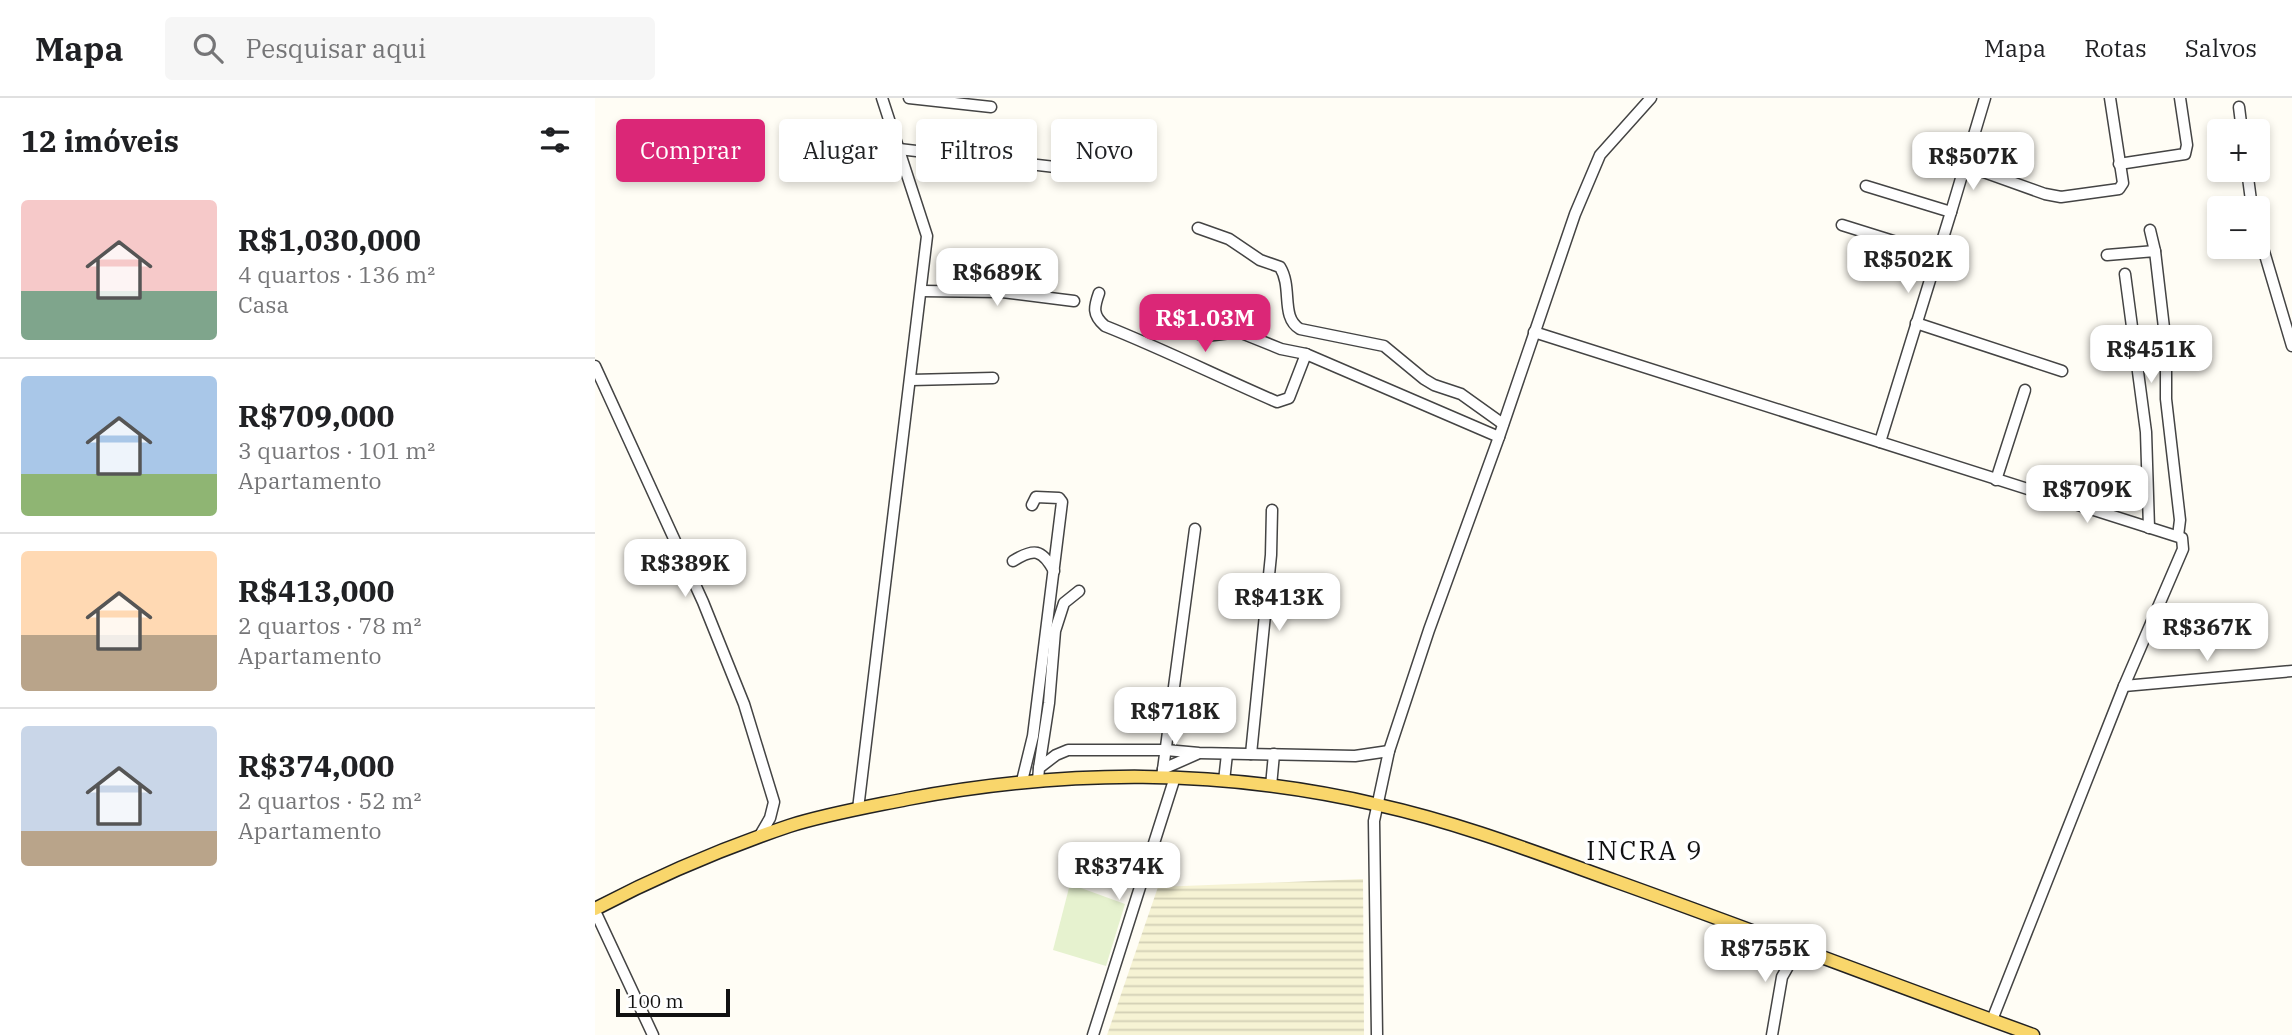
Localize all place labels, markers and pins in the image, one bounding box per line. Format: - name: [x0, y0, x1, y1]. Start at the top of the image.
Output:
- pin: R$507K: [1916, 132, 2030, 192]
- pin: R$502K: [1851, 236, 1965, 295]
- pin: R$689K: [940, 248, 1054, 308]
- pin: R$1.03M: [1140, 294, 1270, 354]
- pin: R$451K: [2094, 326, 2208, 385]
- pin: R$709K: [2030, 466, 2144, 525]
- pin: R$389K: [628, 540, 742, 599]
- pin: R$413K: [1222, 574, 1336, 633]
- pin: R$367K: [2150, 603, 2264, 663]
- pin: R$718K: [1118, 688, 1232, 747]
- pin: R$374K: [1062, 842, 1176, 902]
- pin: R$755K: [1708, 924, 1822, 984]

